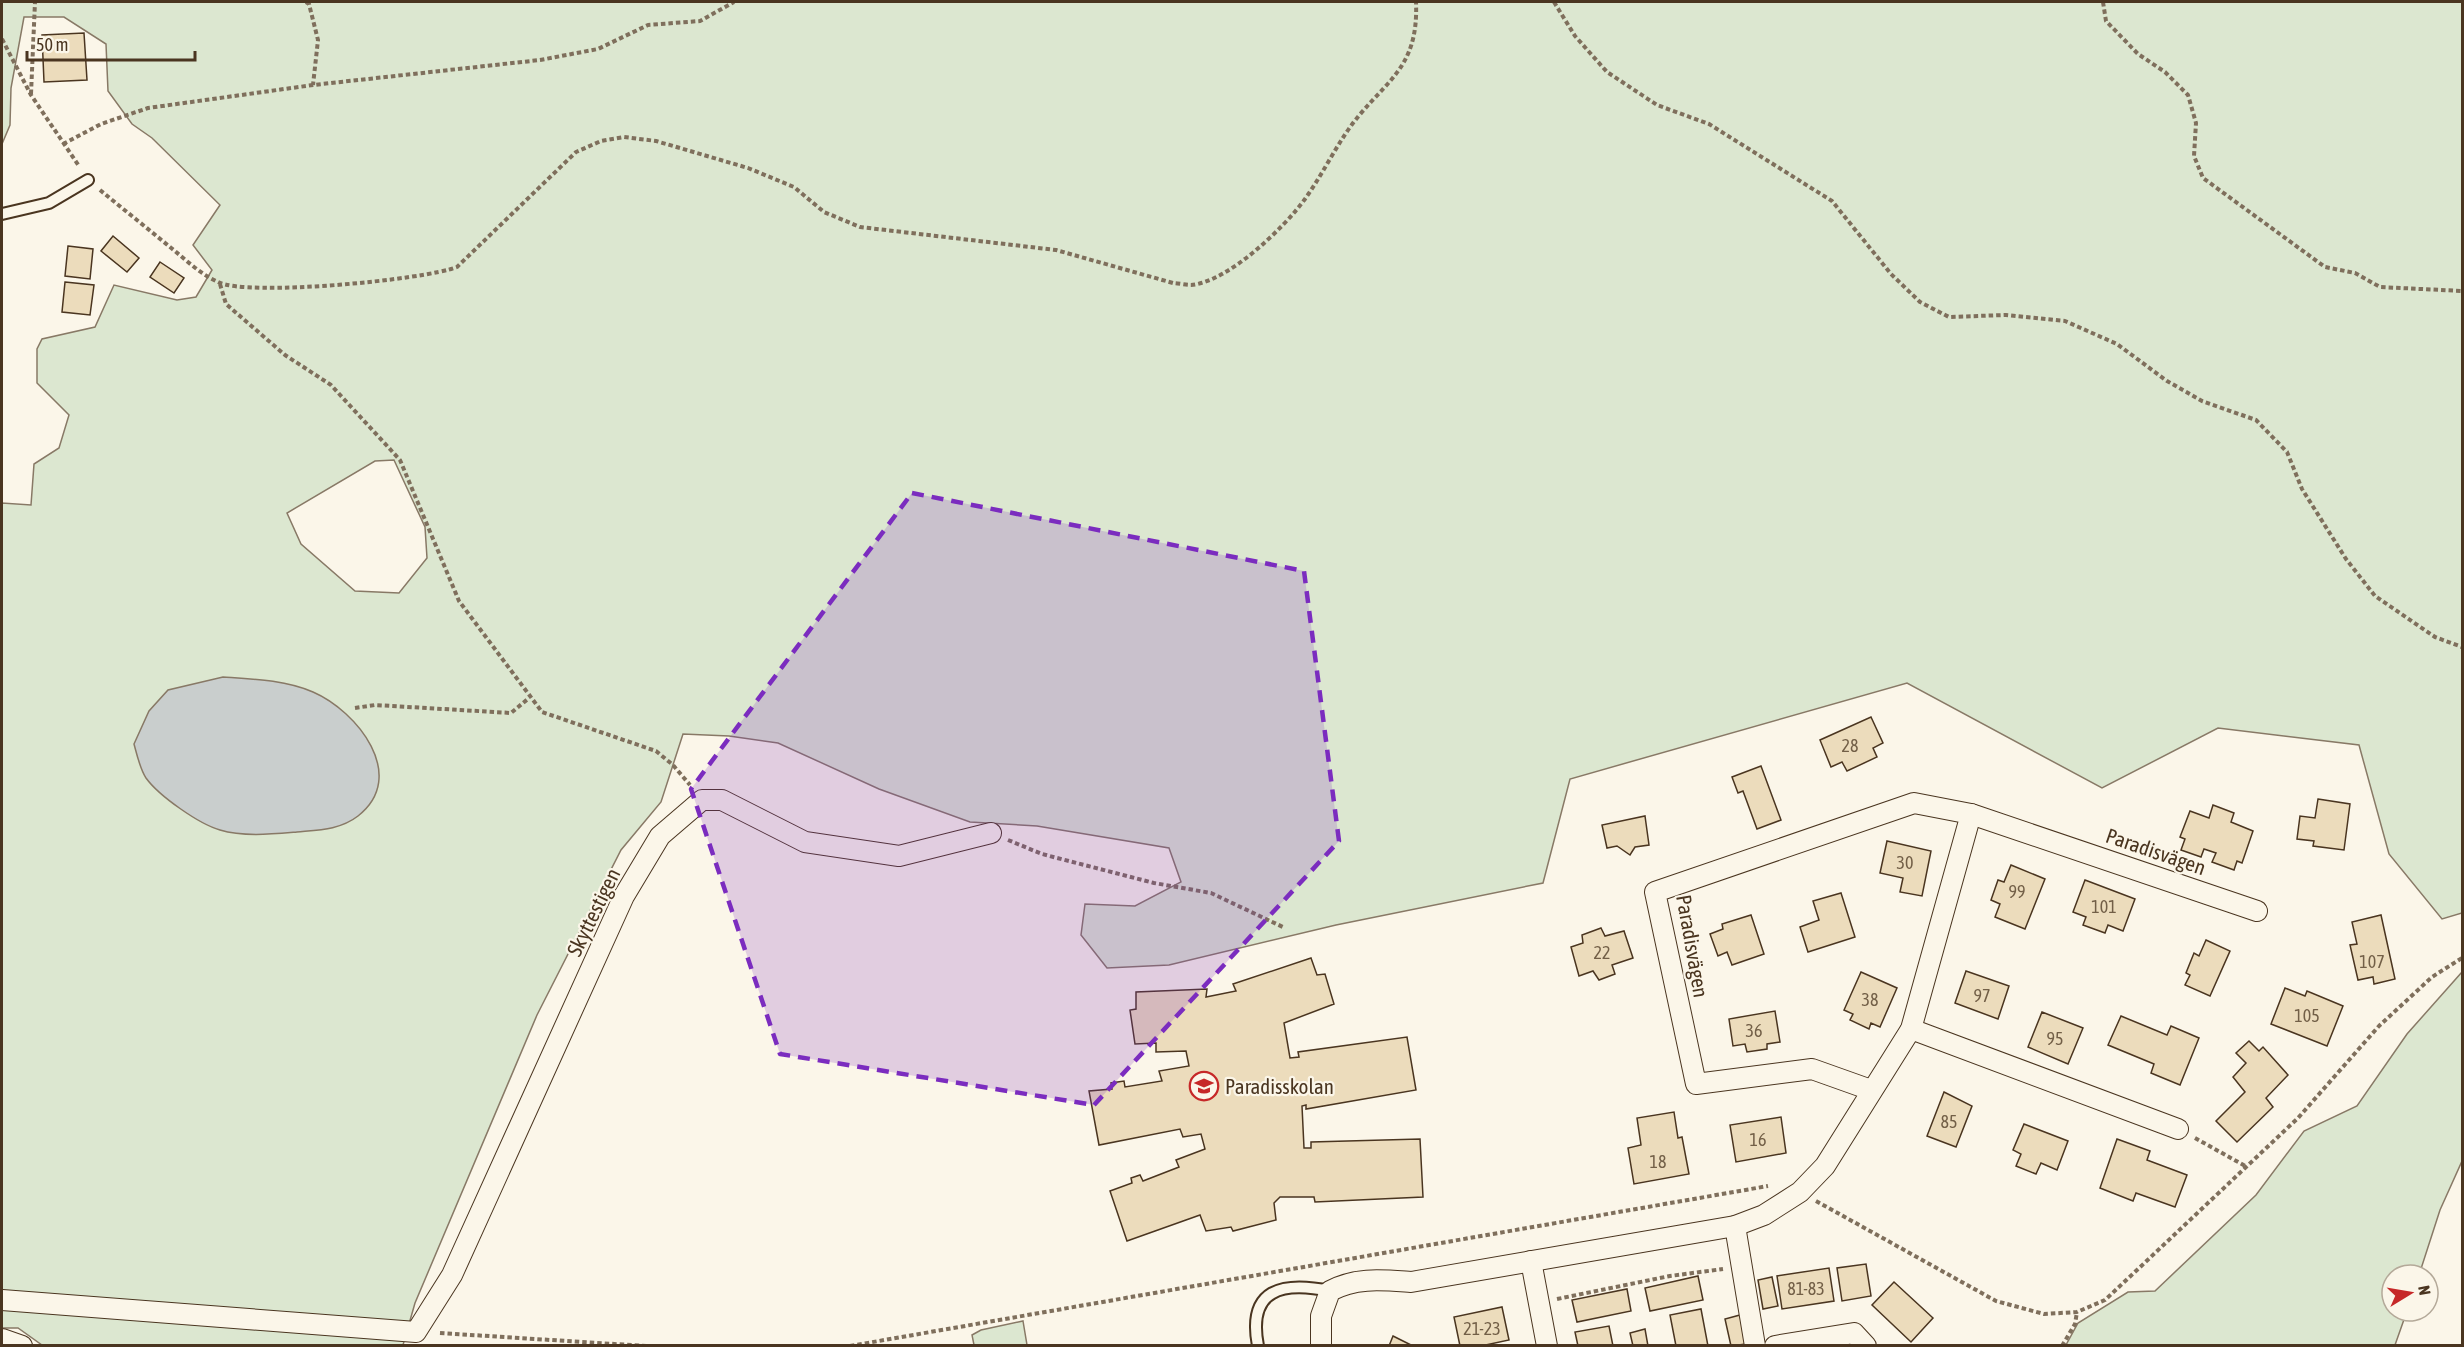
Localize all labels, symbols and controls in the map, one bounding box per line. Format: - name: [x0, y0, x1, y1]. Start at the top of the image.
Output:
- scale bar: [27, 24, 195, 62]
- text: 50 m: [36, 34, 68, 55]
- house number: 28: [1842, 735, 1858, 756]
- street label: Paradisvägen: [2103, 823, 2209, 879]
- house number: 30: [1897, 852, 1913, 873]
- street label: Skyttestigen: [561, 864, 625, 960]
- house number: 99: [2009, 881, 2025, 902]
- street label: Paradisvägen: [1672, 893, 1714, 999]
- house number: 101: [2091, 896, 2117, 917]
- house number: 22: [1594, 942, 1610, 963]
- house number: 107: [2359, 951, 2385, 972]
- house number: 97: [1974, 985, 1990, 1006]
- house number: 38: [1862, 989, 1878, 1010]
- house number: 105: [2294, 1005, 2320, 1026]
- house number: 36: [1746, 1020, 1762, 1041]
- house number: 95: [2047, 1028, 2063, 1049]
- school or university icon: Paradisskolan: [1188, 1070, 1220, 1102]
- place label: Paradisskolan: [1225, 1074, 1334, 1098]
- house number: 85: [1941, 1111, 1957, 1132]
- house number: 16: [1750, 1129, 1766, 1150]
- house number: 18: [1650, 1151, 1666, 1172]
- north arrow: [2380, 1263, 2440, 1323]
- house number: 81-83: [1787, 1278, 1825, 1299]
- text: N: [2415, 1284, 2434, 1296]
- house number: 21-23: [1463, 1318, 1501, 1339]

